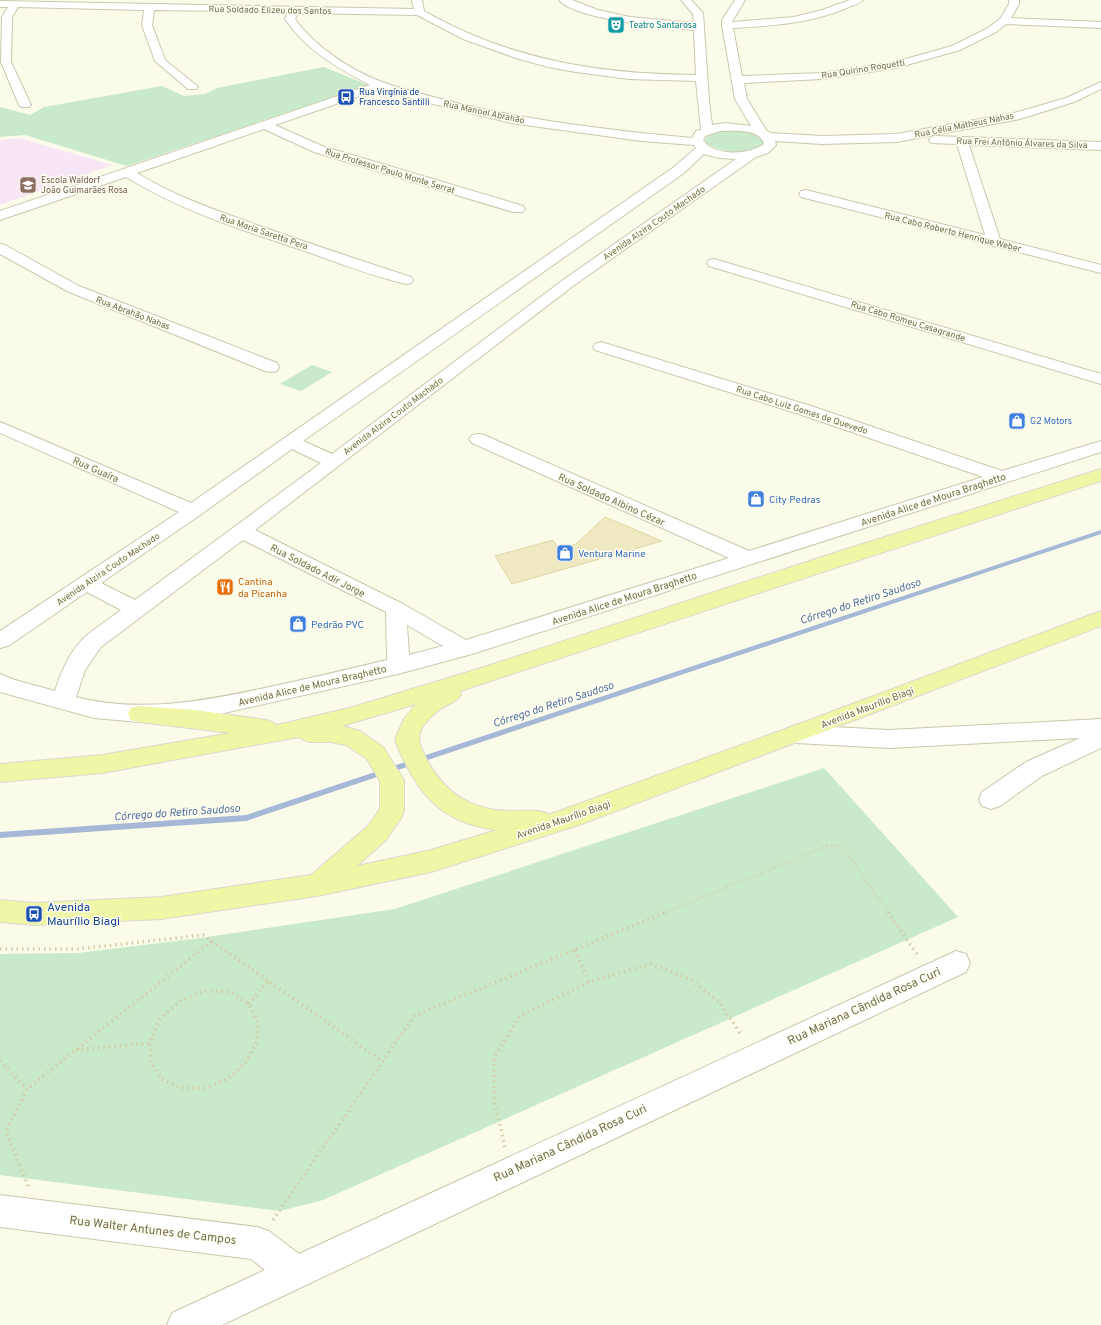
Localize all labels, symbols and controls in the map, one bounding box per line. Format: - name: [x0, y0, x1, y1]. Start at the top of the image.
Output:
- street label: Rua Soldado Elizeu dos Santos: [208, 4, 332, 17]
- theatre icon: Teatro Santarosa: [606, 15, 626, 35]
- place label: Teatro Santarosa: [629, 20, 697, 31]
- street label: Rua Quirino Roquetti: [821, 57, 906, 82]
- bus stop icon: Rua Virgínia de Francesco Santilli: [336, 87, 356, 107]
- place label: Rua Virgínia de Francesco Santilli: [359, 87, 430, 108]
- street label: Rua Manoel Abrahão: [442, 98, 526, 126]
- street label: Rua Célia Matheus Nahas: [913, 110, 1015, 141]
- street label: Rua Frei Antônio Álvares da Silva: [956, 135, 1088, 151]
- street label: Rua Professor Paulo Monte Serrat: [324, 146, 456, 197]
- school or university icon: Escola Waldorf João Guimarães Rosa: [18, 175, 38, 195]
- place label: Escola Waldorf João Guimarães Rosa: [41, 175, 128, 196]
- street label: Avenida Alzira Couto Machado: [601, 184, 708, 263]
- street label: Rua Cabo Roberto Henrique Weber: [883, 210, 1023, 255]
- street label: Rua Maria Saretta Pera: [218, 212, 310, 253]
- street label: Rua Abrahão Nahas: [94, 294, 171, 333]
- street label: Rua Cabo Romeu Casagrande: [849, 299, 967, 344]
- street label: Avenida Alzira Couto Machado: [341, 375, 445, 458]
- street label: Rua Cabo Luiz Gomes de Quevedo: [735, 384, 869, 437]
- shop icon: G2 Motors: [1007, 411, 1027, 431]
- place label: G2 Motors: [1030, 416, 1072, 427]
- street label: Rua Guaíra: [70, 454, 120, 486]
- street label: Rua Soldado Albino Cézar: [556, 471, 667, 530]
- street label: Avenida Alice de Moura Braghetto: [859, 471, 1008, 530]
- shop icon: City Pedras: [746, 489, 766, 509]
- place label: City Pedras: [769, 494, 821, 507]
- street label: Avenida Alzira Couto Machado: [54, 531, 162, 608]
- street label: Rua Soldado Adir Jorge: [268, 542, 367, 601]
- shop icon: Ventura Marine: [555, 543, 575, 563]
- place label: Ventura Marine: [578, 548, 646, 561]
- street label: Avenida Alice de Moura Braghetto: [550, 570, 699, 629]
- place label: Cantina da Picanha: [238, 576, 287, 601]
- water label: Córrego do Retiro Saudoso: [798, 576, 923, 628]
- restaurant icon: Cantina da Picanha: [215, 577, 235, 597]
- shop icon: Pedrão PVC: [288, 614, 308, 634]
- place label: Pedrão PVC: [311, 619, 364, 632]
- street label: Avenida Alice de Moura Braghetto: [237, 663, 388, 710]
- water label: Córrego do Retiro Saudoso: [491, 679, 616, 731]
- street label: Avenida Maurílio Biagi: [819, 685, 916, 732]
- street label: Avenida Maurílio Biagi: [514, 798, 612, 843]
- water label: Córrego do Retiro Saudoso: [114, 802, 241, 824]
- place label: Avenida Maurílio Biagi: [47, 900, 120, 930]
- bus stop icon: Avenida Maurílio Biagi: [24, 904, 44, 924]
- street label: Rua Mariana Cândida Rosa Curi: [785, 964, 944, 1050]
- street label: Rua Mariana Cândida Rosa Curi: [491, 1101, 650, 1187]
- street label: Rua Walter Antunes de Campos: [69, 1213, 237, 1249]

